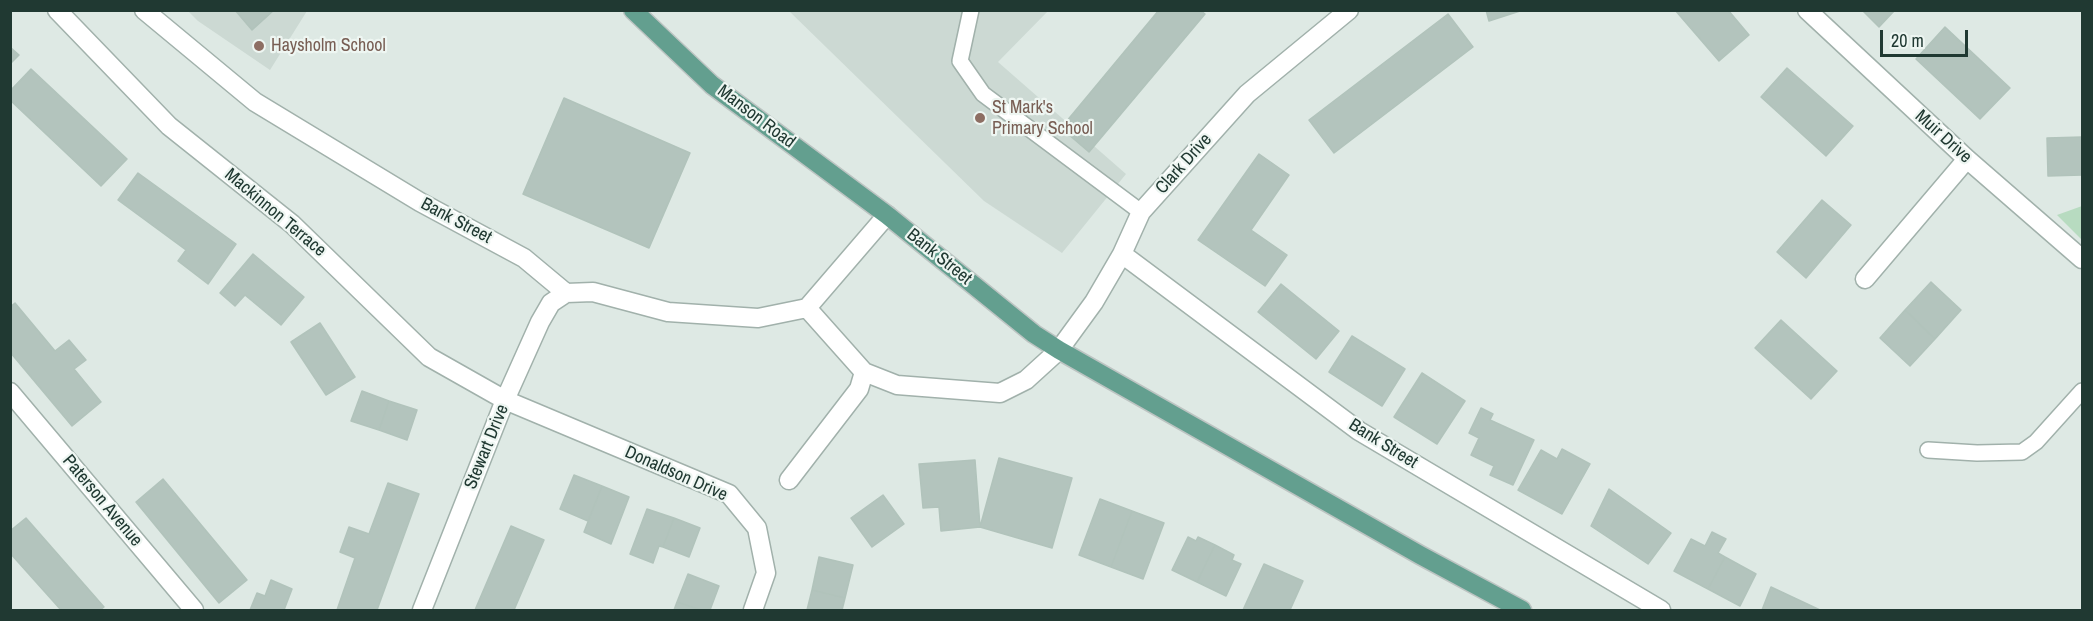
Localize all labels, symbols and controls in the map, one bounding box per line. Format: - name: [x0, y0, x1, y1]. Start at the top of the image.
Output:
- scale bar: [1883, 18, 1972, 56]
- text: 20 m: [1891, 28, 1924, 53]
- place label: Haysholm School: [271, 35, 386, 57]
- marker: Haysholm School: [252, 39, 266, 53]
- street label: Manson Road: [713, 81, 799, 153]
- place label: St Mark's Primary School: [992, 97, 1093, 140]
- street label: Muir Drive: [1910, 106, 1976, 168]
- marker: St Mark's Primary School: [973, 111, 987, 125]
- street label: Clark Drive: [1151, 129, 1217, 199]
- street label: Mackinnon Terrace: [220, 164, 330, 262]
- street label: Bank Street: [417, 193, 495, 249]
- street label: Bank Street: [902, 224, 976, 290]
- street label: Stewart Drive: [460, 402, 514, 492]
- street label: Bank Street: [1345, 414, 1421, 474]
- street label: Donaldson Drive: [621, 442, 731, 506]
- street label: Paterson Avenue: [57, 451, 147, 551]

